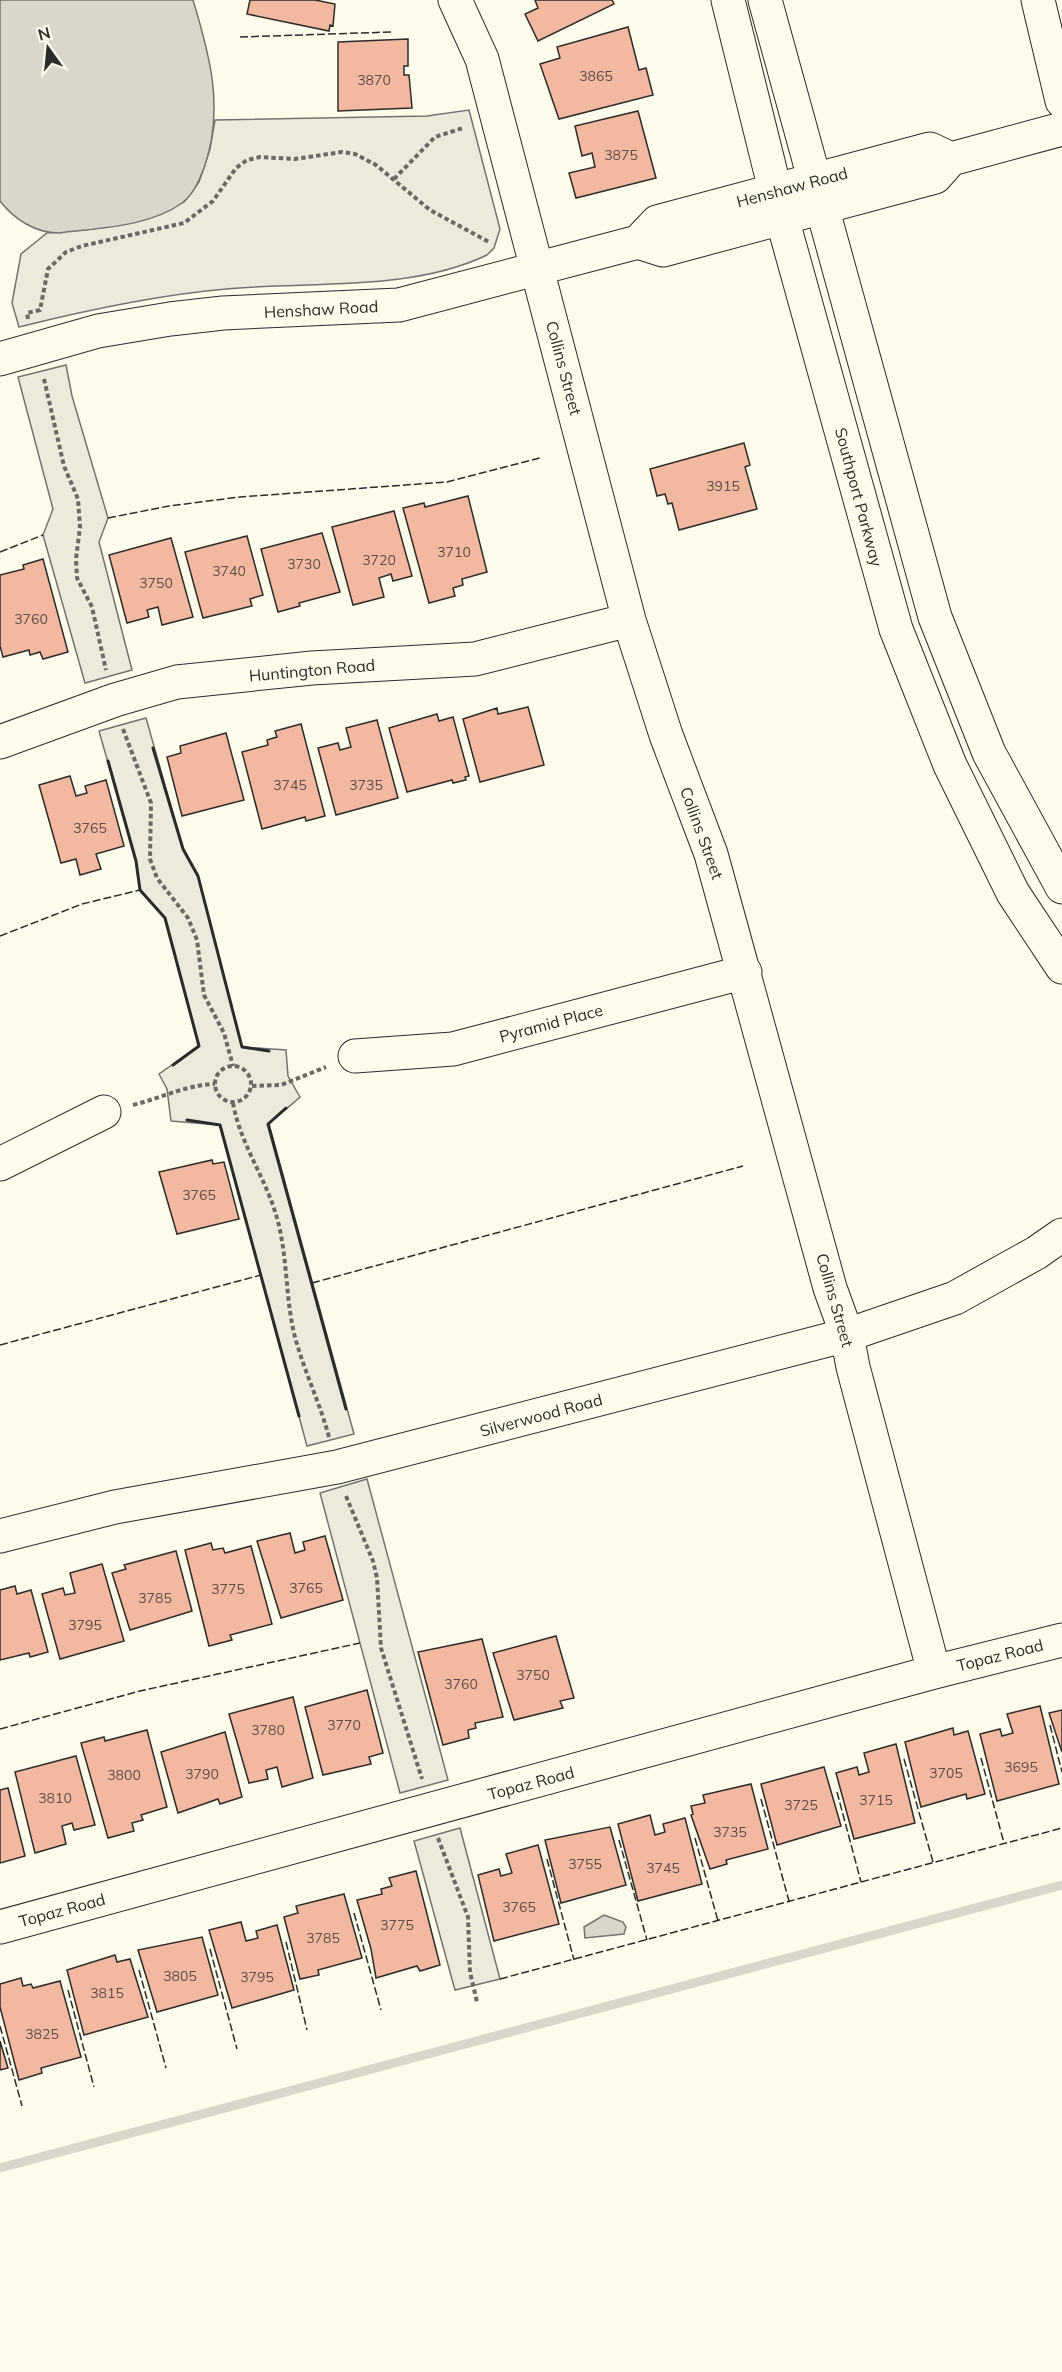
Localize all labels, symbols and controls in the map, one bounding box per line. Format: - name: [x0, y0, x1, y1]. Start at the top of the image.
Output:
- north arrow: [18, 18, 78, 78]
- text: N: [36, 22, 53, 45]
- house number: 3865: [579, 67, 613, 85]
- house number: 3870: [357, 71, 391, 89]
- house number: 3875: [604, 146, 638, 164]
- street label: Henshaw Road: [734, 163, 850, 211]
- street label: Henshaw Road: [263, 296, 379, 322]
- street label: Collins Street: [542, 319, 586, 418]
- street label: Southport Parkway: [831, 425, 887, 569]
- house number: 3915: [706, 477, 740, 495]
- house number: 3710: [437, 543, 471, 561]
- house number: 3720: [362, 551, 396, 569]
- house number: 3730: [287, 555, 321, 573]
- house number: 3740: [212, 562, 246, 580]
- house number: 3750: [139, 574, 173, 592]
- house number: 3760: [14, 610, 48, 628]
- street label: Huntington Road: [248, 655, 376, 685]
- house number: 3745: [273, 776, 307, 794]
- house number: 3735: [349, 776, 383, 794]
- street label: Collins Street: [676, 784, 728, 882]
- house number: 3765: [73, 819, 107, 837]
- street label: Pyramid Place: [497, 1000, 605, 1046]
- house number: 3765: [182, 1186, 216, 1204]
- street label: Collins Street: [812, 1251, 858, 1350]
- street label: Silverwood Road: [478, 1389, 604, 1441]
- house number: 3765: [289, 1579, 323, 1597]
- house number: 3775: [211, 1580, 245, 1598]
- house number: 3785: [138, 1589, 172, 1607]
- house number: 3795: [68, 1616, 102, 1634]
- street label: Topaz Road: [955, 1635, 1045, 1675]
- house number: 3750: [516, 1666, 550, 1684]
- house number: 3760: [444, 1675, 478, 1693]
- house number: 3770: [327, 1716, 361, 1734]
- house number: 3780: [251, 1721, 285, 1739]
- house number: 3695: [1004, 1758, 1038, 1776]
- street label: Topaz Road: [486, 1762, 576, 1804]
- house number: 3705: [929, 1764, 963, 1782]
- house number: 3790: [185, 1765, 219, 1783]
- house number: 3800: [107, 1766, 141, 1784]
- house number: 3810: [38, 1789, 72, 1807]
- house number: 3715: [859, 1791, 893, 1809]
- house number: 3725: [784, 1796, 818, 1814]
- house number: 3735: [713, 1823, 747, 1841]
- house number: 3755: [568, 1855, 602, 1873]
- house number: 3745: [646, 1859, 680, 1877]
- street label: Topaz Road: [17, 1889, 107, 1931]
- house number: 3765: [502, 1898, 536, 1916]
- house number: 3775: [380, 1916, 414, 1934]
- house number: 3785: [306, 1929, 340, 1947]
- house number: 3805: [163, 1967, 197, 1985]
- house number: 3795: [240, 1968, 274, 1986]
- house number: 3815: [90, 1984, 124, 2002]
- house number: 3825: [25, 2025, 59, 2043]

